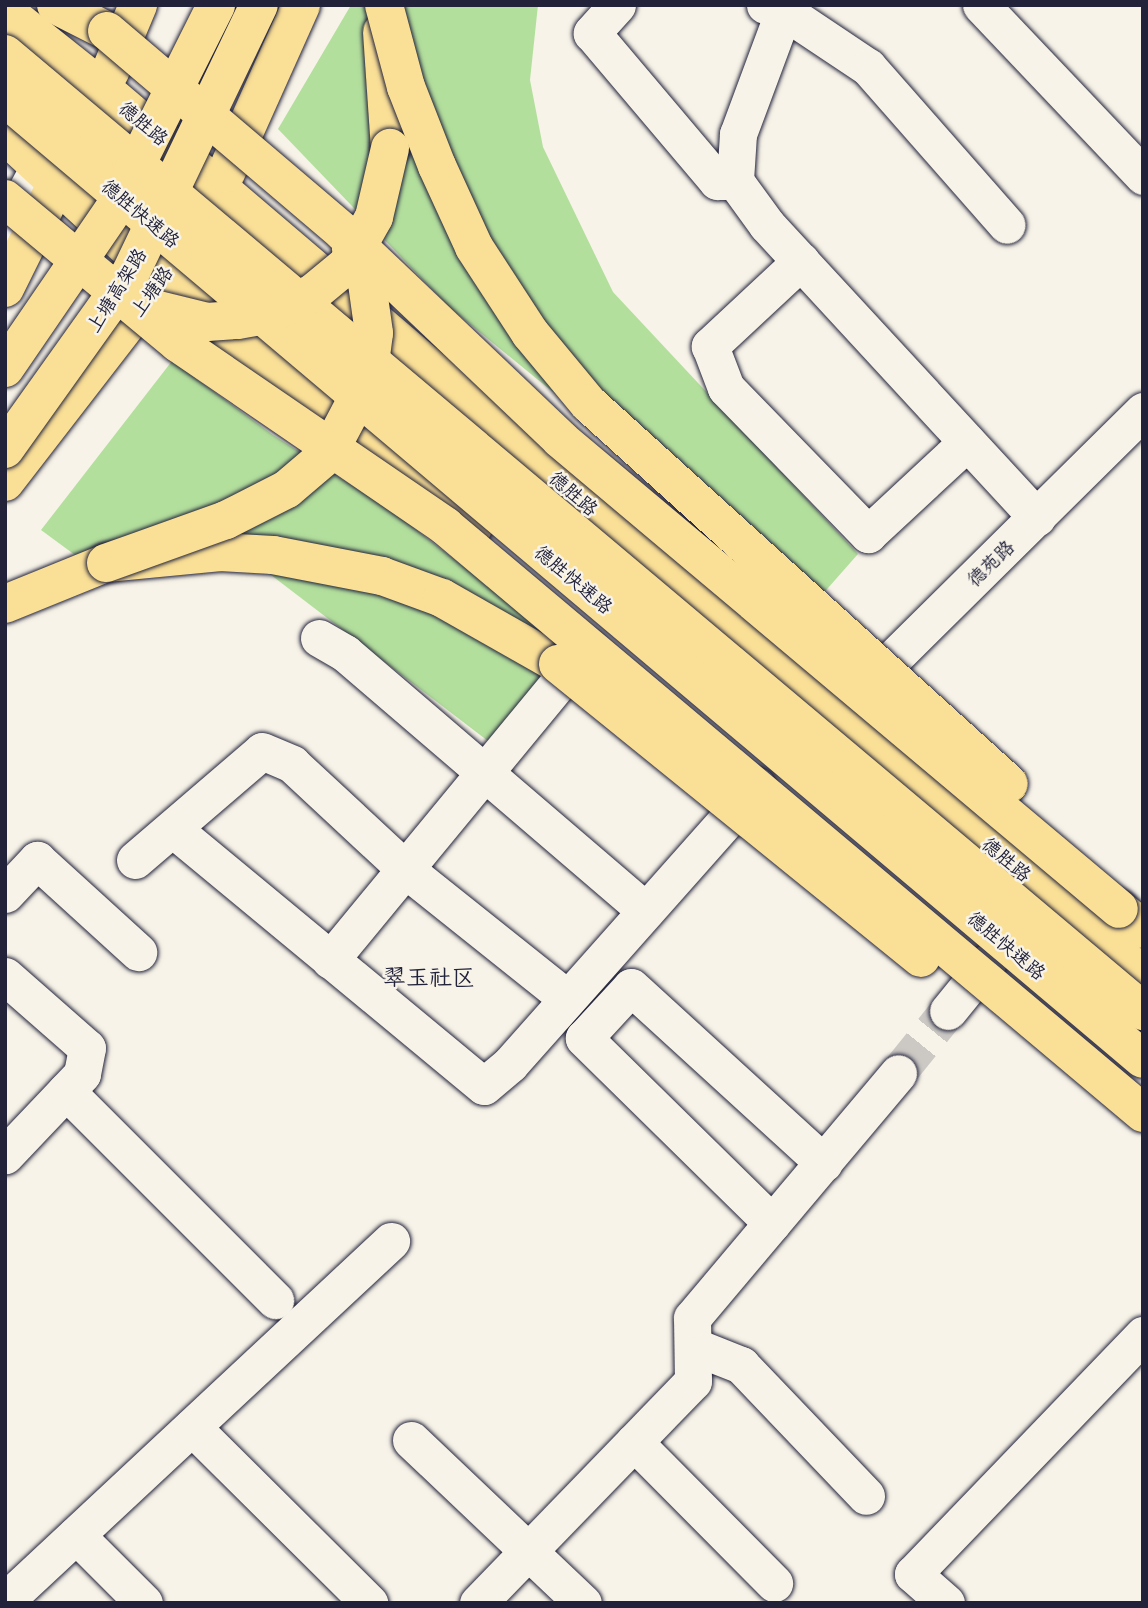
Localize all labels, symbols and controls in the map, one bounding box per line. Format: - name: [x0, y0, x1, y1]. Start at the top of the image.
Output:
- street label: 德胜路: [115, 96, 173, 150]
- street label: 德胜快速路: [97, 174, 185, 252]
- street label: 上塘高架路: [81, 244, 151, 336]
- street label: 上塘路: [125, 261, 177, 321]
- street label: 德胜路: [545, 466, 603, 520]
- street label: 德苑路: [962, 535, 1018, 591]
- street label: 德胜快速路: [530, 540, 618, 618]
- street label: 德胜路: [978, 832, 1036, 886]
- street label: 德胜快速路: [963, 906, 1051, 984]
- district label: 翠玉社区: [383, 962, 475, 990]

